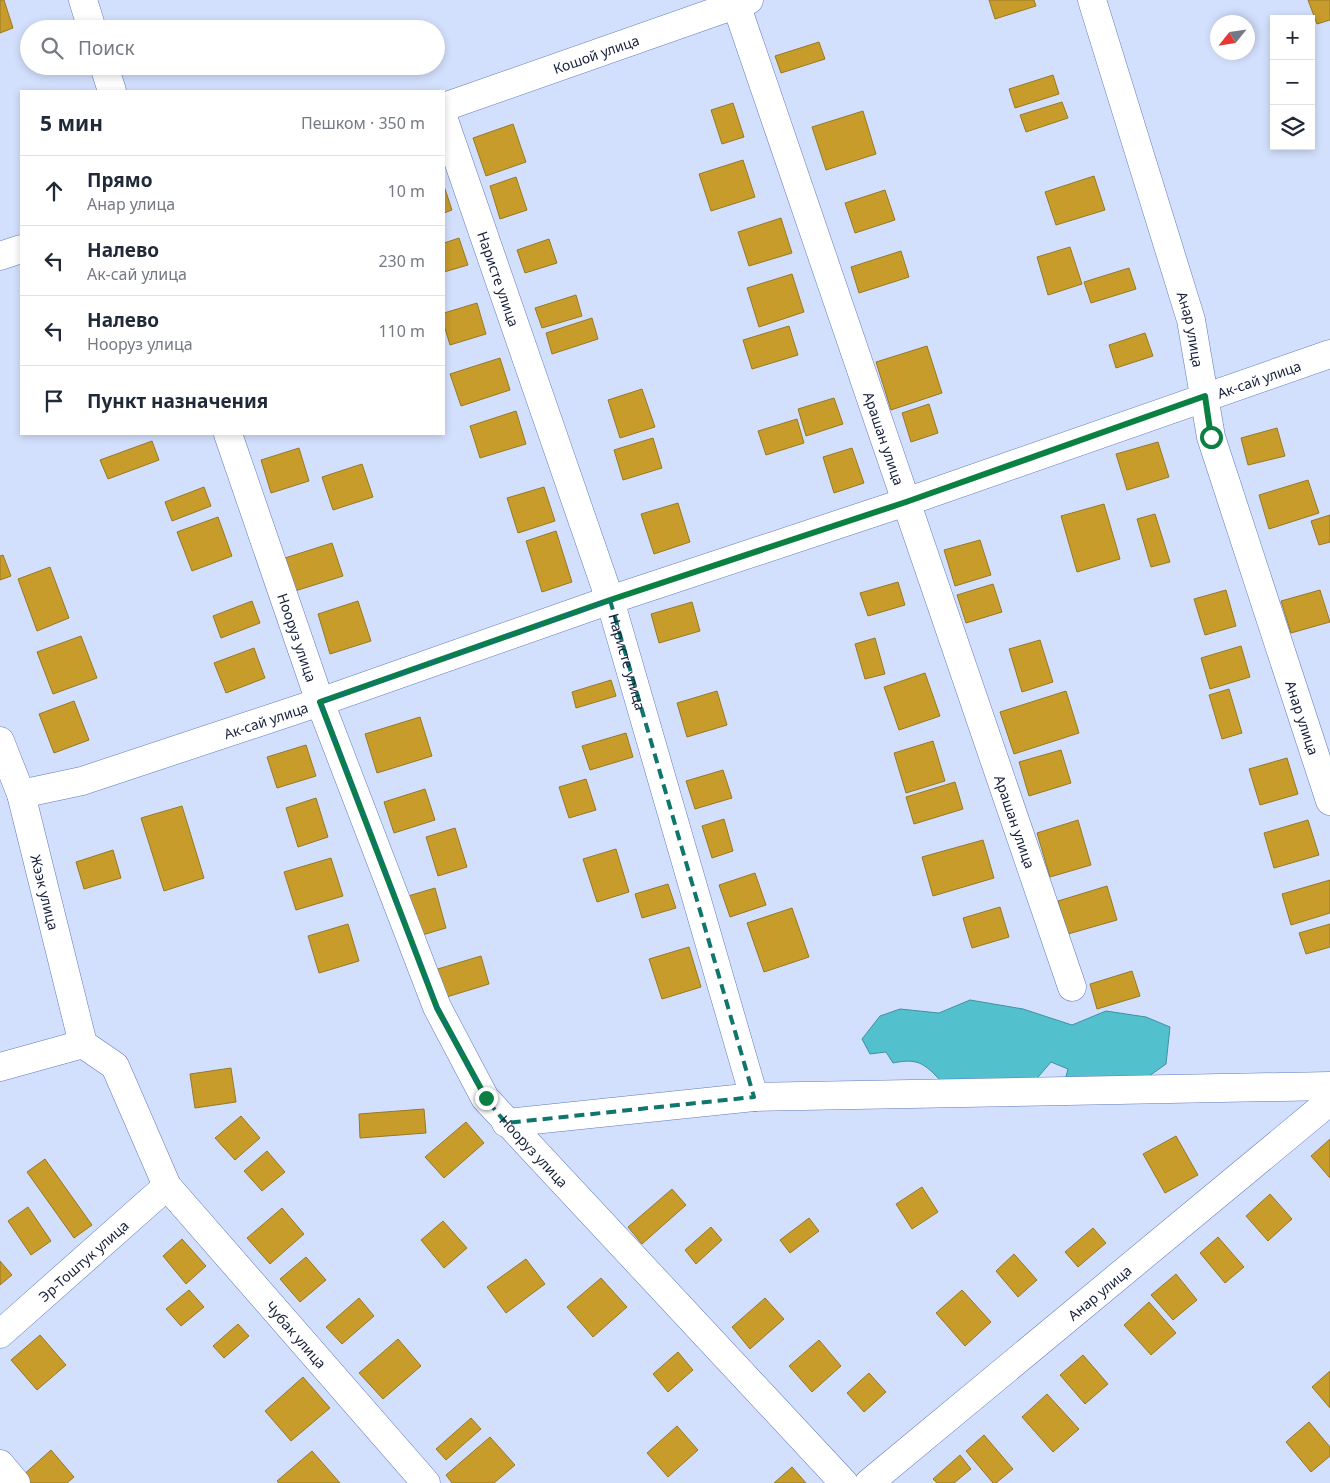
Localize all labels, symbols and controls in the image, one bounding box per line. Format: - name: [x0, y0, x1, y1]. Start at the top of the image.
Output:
- north arrow: [1210, 15, 1255, 60]
- map controls: [1270, 15, 1315, 150]
- button: +: [1270, 15, 1315, 60]
- search box: [20, 20, 445, 75]
- street label: Кошой улица: [550, 30, 641, 78]
- icon: search: [38, 34, 66, 62]
- text: Поиск: [78, 35, 134, 61]
- button: −: [1270, 60, 1315, 105]
- button: layers: [1270, 105, 1315, 150]
- text: 5 мин: [40, 109, 103, 137]
- text: Пешком · 350 m: [301, 112, 425, 134]
- text: Прямо: [87, 167, 153, 193]
- icon: ahead: [40, 177, 68, 205]
- text: 10 m: [388, 180, 425, 202]
- text: Анар улица: [87, 193, 175, 215]
- street label: Наристе улица: [474, 229, 524, 329]
- text: Налево: [87, 237, 159, 263]
- icon: left: [40, 247, 68, 275]
- text: 230 m: [378, 250, 425, 272]
- text: Ак-сай улица: [87, 263, 187, 285]
- street label: Анар улица: [1173, 289, 1208, 369]
- text: Налево: [87, 307, 159, 333]
- icon: left: [40, 317, 68, 345]
- text: 110 m: [378, 320, 425, 342]
- text: Нооруз улица: [87, 333, 193, 355]
- street label: Ак-сай улица: [1214, 355, 1303, 402]
- icon: arrive: [40, 387, 68, 415]
- text: Пункт назначения: [87, 388, 268, 414]
- street label: Арашан улица: [860, 389, 909, 488]
- route start: [1200, 426, 1223, 449]
- street label: Нооруз улица: [274, 591, 322, 684]
- street label: Наристе улица: [605, 611, 651, 712]
- street label: Анар улица: [1282, 678, 1324, 757]
- street label: Ак-сай улица: [221, 697, 310, 743]
- street label: Арашан улица: [991, 772, 1040, 871]
- street label: Жээк улица: [27, 852, 64, 932]
- route end: [475, 1087, 498, 1110]
- street label: Нооруз улица: [496, 1110, 573, 1191]
- street label: Эр-Тоштук улица: [34, 1215, 132, 1305]
- street label: Анар улица: [1063, 1260, 1135, 1324]
- street label: Чубак улица: [262, 1297, 331, 1372]

